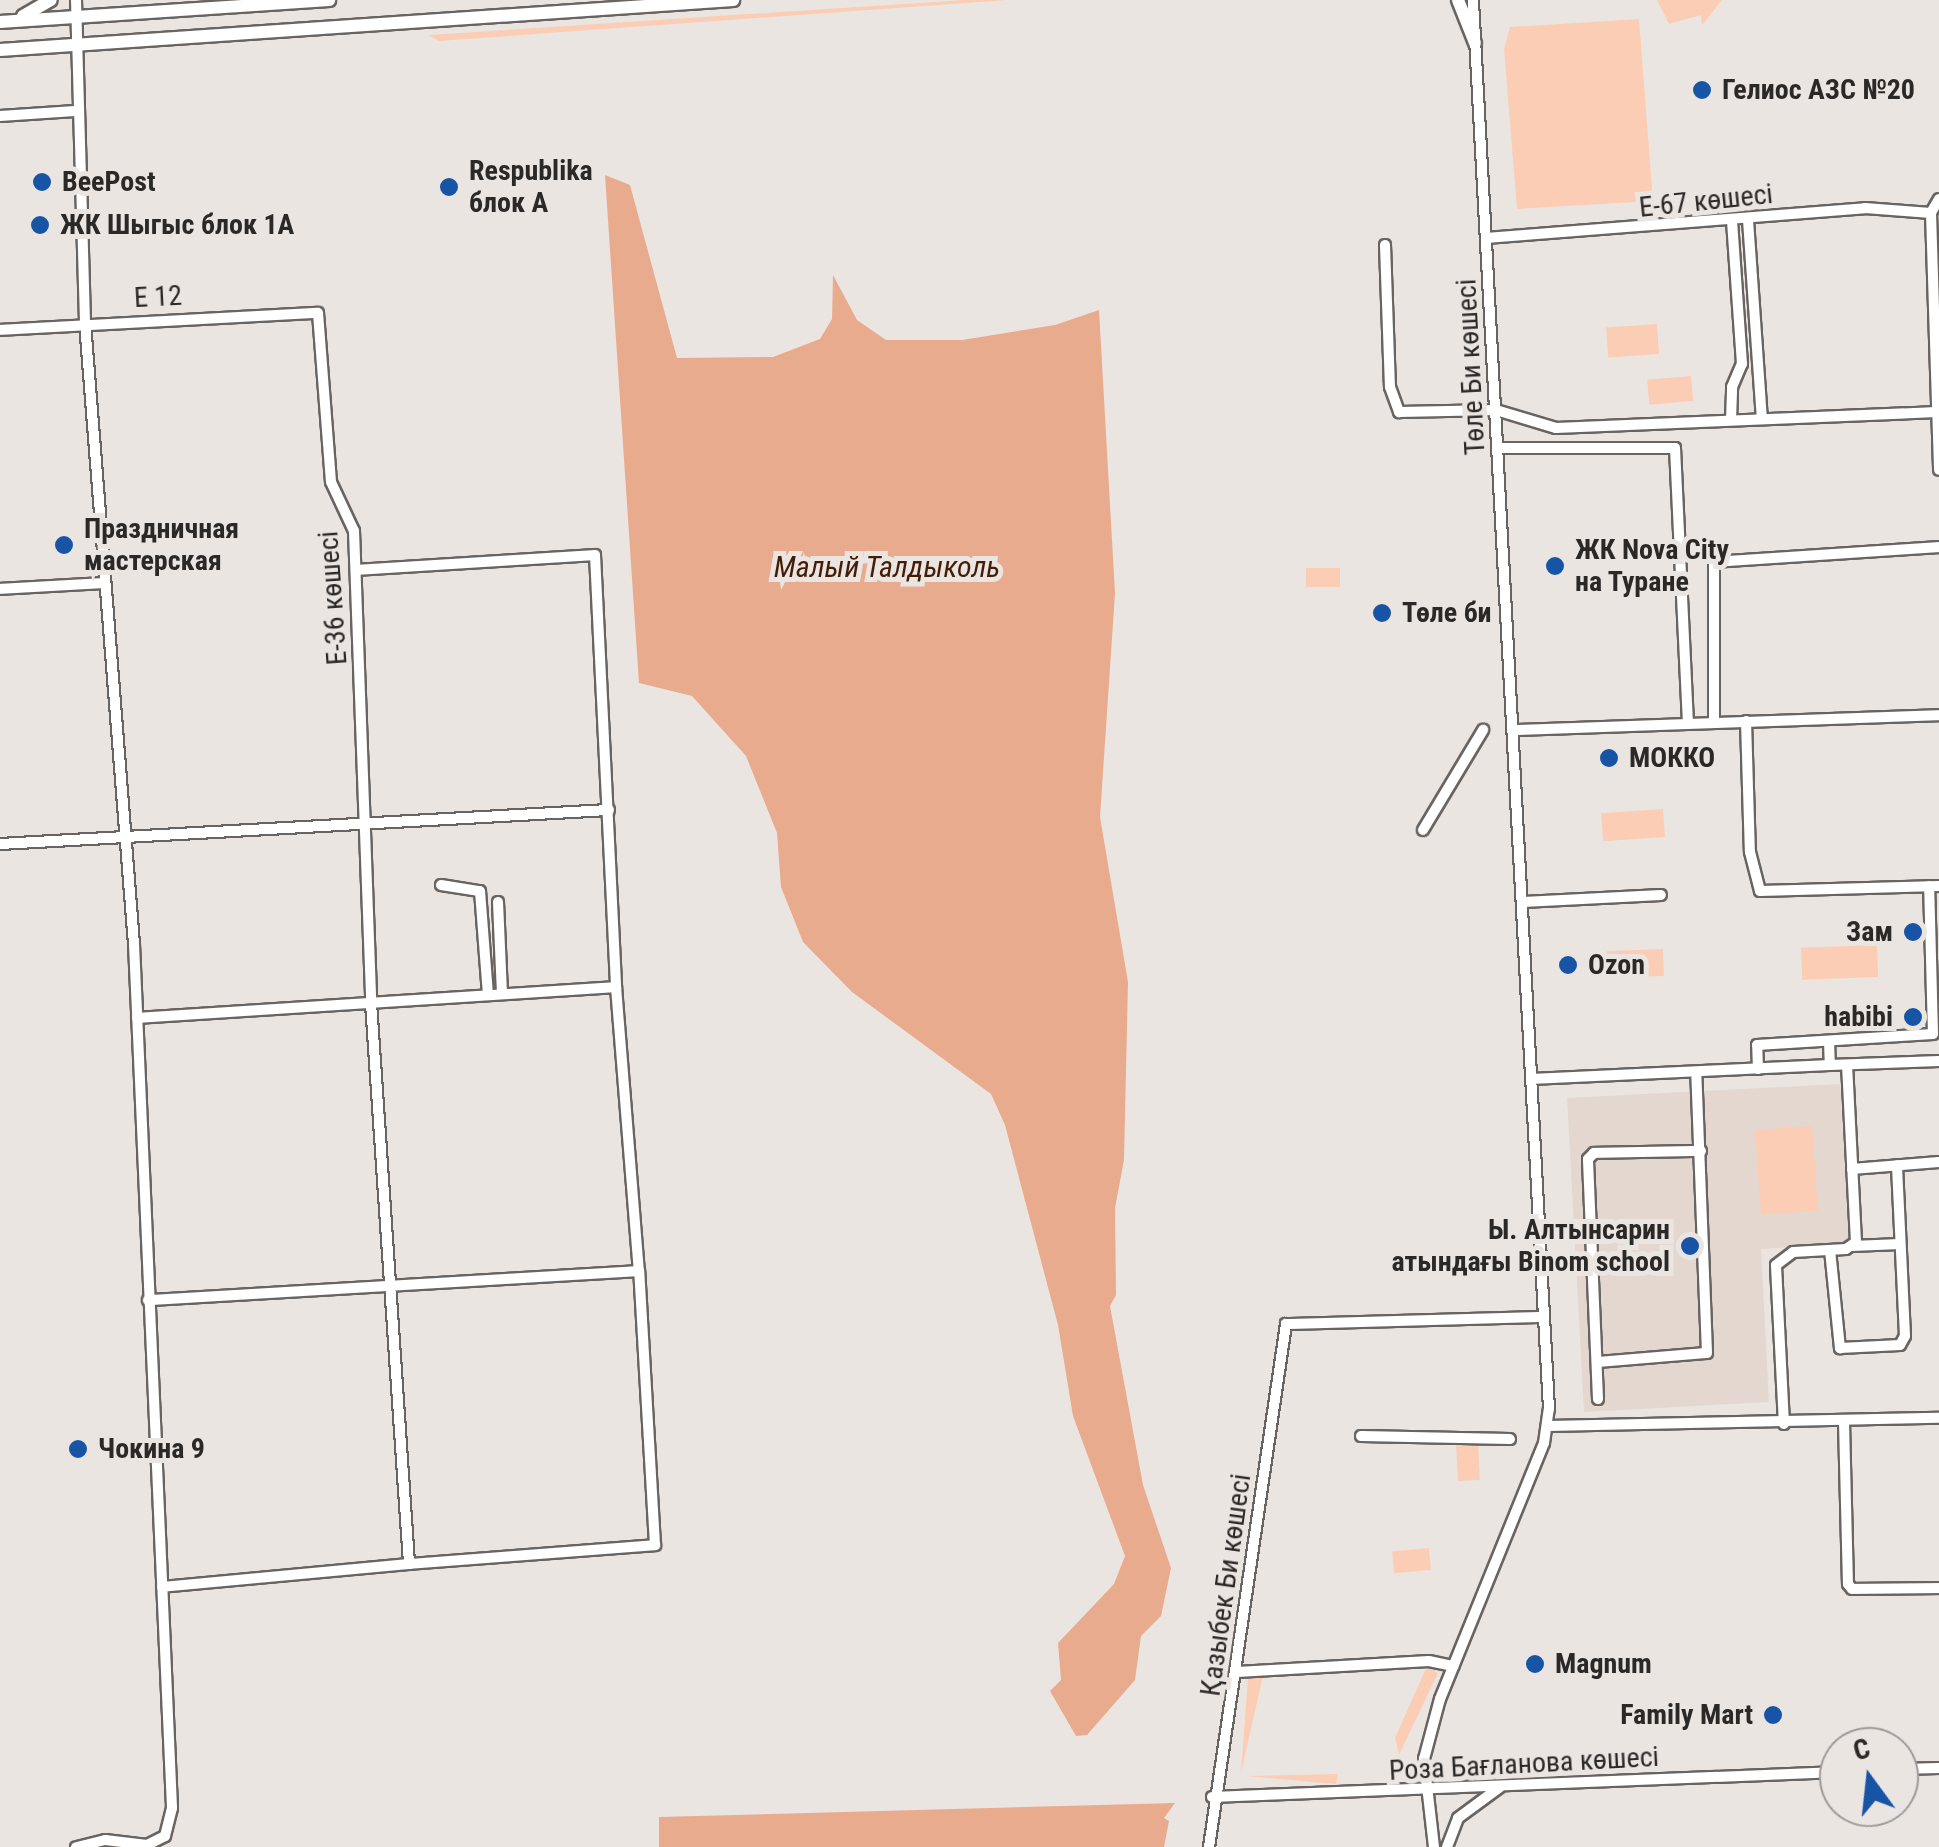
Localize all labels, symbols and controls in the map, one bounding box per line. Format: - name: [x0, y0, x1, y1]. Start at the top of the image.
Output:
- place label: Гелиос АЗС №20: [1722, 73, 1915, 107]
- marker: Гелиос АЗС №20: [1691, 79, 1713, 101]
- place label: Respublika блок А: [469, 154, 593, 220]
- place label: BeePost: [62, 165, 155, 199]
- marker: BeePost: [31, 171, 53, 193]
- marker: Respublika блок А: [438, 176, 460, 198]
- street label: Е-67 көшесі: [1637, 177, 1775, 225]
- place label: ЖК Шыгыс блок 1А: [60, 208, 294, 242]
- marker: ЖК Шыгыс блок 1А: [29, 214, 51, 236]
- street label: Төле Би көшесі: [1450, 278, 1492, 456]
- street label: E 12: [133, 279, 183, 315]
- place label: Праздничная мастерская: [84, 512, 239, 578]
- street label: Е-36 көшесі: [312, 530, 354, 666]
- place label: ЖК Nova City на Туране: [1575, 533, 1729, 599]
- marker: Праздничная мастерская: [53, 534, 75, 556]
- water label: Малый Талдыколь: [773, 549, 1001, 585]
- marker: ЖК Nova City на Туране: [1544, 555, 1566, 577]
- place label: Төле би: [1402, 596, 1491, 630]
- marker: Төле би: [1371, 602, 1393, 624]
- place label: МОККО: [1629, 741, 1715, 775]
- marker: МОККО: [1598, 747, 1620, 769]
- place label: Зам: [1846, 915, 1893, 949]
- marker: Зам: [1902, 921, 1924, 943]
- place label: Ozon: [1588, 948, 1645, 982]
- marker: Ozon: [1557, 954, 1579, 976]
- place label: habibi: [1824, 1000, 1893, 1034]
- marker: habibi: [1902, 1006, 1924, 1028]
- place label: Ы. Алтынсарин атындағы Binom school: [1392, 1213, 1670, 1279]
- marker: Ы. Алтынсарин атындағы Binom school: [1679, 1235, 1701, 1257]
- place label: Чокина 9: [98, 1432, 205, 1466]
- marker: Чокина 9: [67, 1438, 89, 1460]
- street label: Қазыбек Би көшесі: [1194, 1472, 1258, 1698]
- place label: Magnum: [1555, 1647, 1652, 1681]
- marker: Magnum: [1524, 1653, 1546, 1675]
- place label: Family Mart: [1620, 1698, 1753, 1732]
- marker: Family Mart: [1762, 1704, 1784, 1726]
- north arrow: [1819, 1727, 1919, 1827]
- text: С: [1850, 1731, 1874, 1767]
- street label: Роза Бағланова көшесі: [1388, 1740, 1660, 1788]

